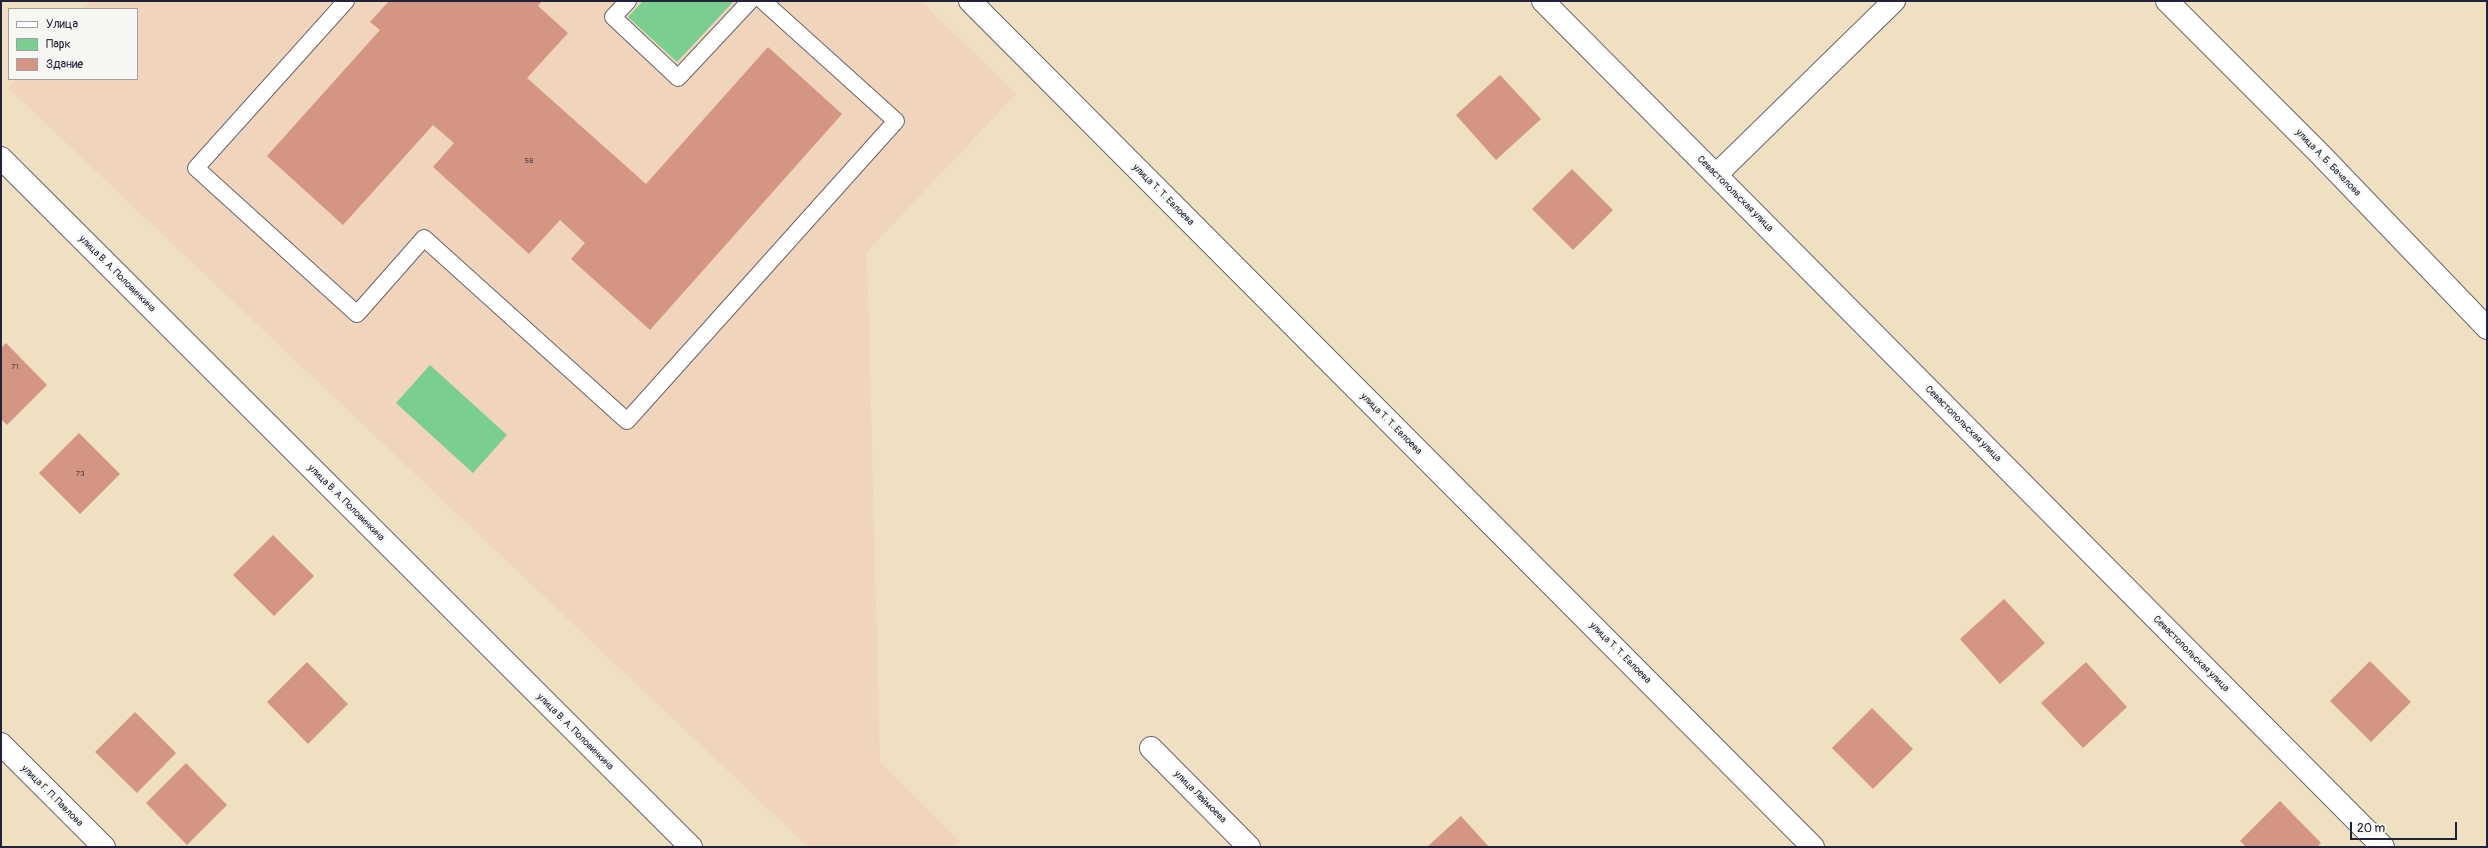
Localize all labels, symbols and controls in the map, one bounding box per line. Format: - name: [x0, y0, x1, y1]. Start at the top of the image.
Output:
- legend: [8, 8, 138, 80]
- text: Улица: [46, 17, 78, 32]
- text: Парк: [46, 37, 71, 52]
- text: Здание: [46, 57, 83, 72]
- street label: улица А. Б. Бачалова: [2293, 127, 2363, 199]
- street label: Севастопольская улица: [1694, 153, 1776, 235]
- house number: 58: [525, 156, 533, 166]
- street label: улица Т. Т. Евлоева: [1130, 162, 1196, 228]
- street label: улица В. А. Половинкина: [76, 233, 158, 315]
- house number: 71: [11, 362, 19, 372]
- street label: Севастопольская улица: [1922, 383, 2004, 465]
- street label: улица Т. Т. Евлоева: [1358, 391, 1424, 457]
- street label: улица В. А. Половинкина: [305, 462, 387, 544]
- house number: 73: [76, 469, 84, 479]
- street label: Севастопольская улица: [2150, 613, 2232, 695]
- street label: улица Т. Т. Евлоева: [1587, 620, 1653, 686]
- street label: улица В. А. Половинкина: [534, 691, 616, 773]
- street label: улица Г. П. Павлова: [19, 763, 85, 829]
- street label: улица Леймоева: [1171, 768, 1229, 826]
- scale bar: [2352, 814, 2459, 840]
- text: 20 m: [2357, 821, 2385, 836]

